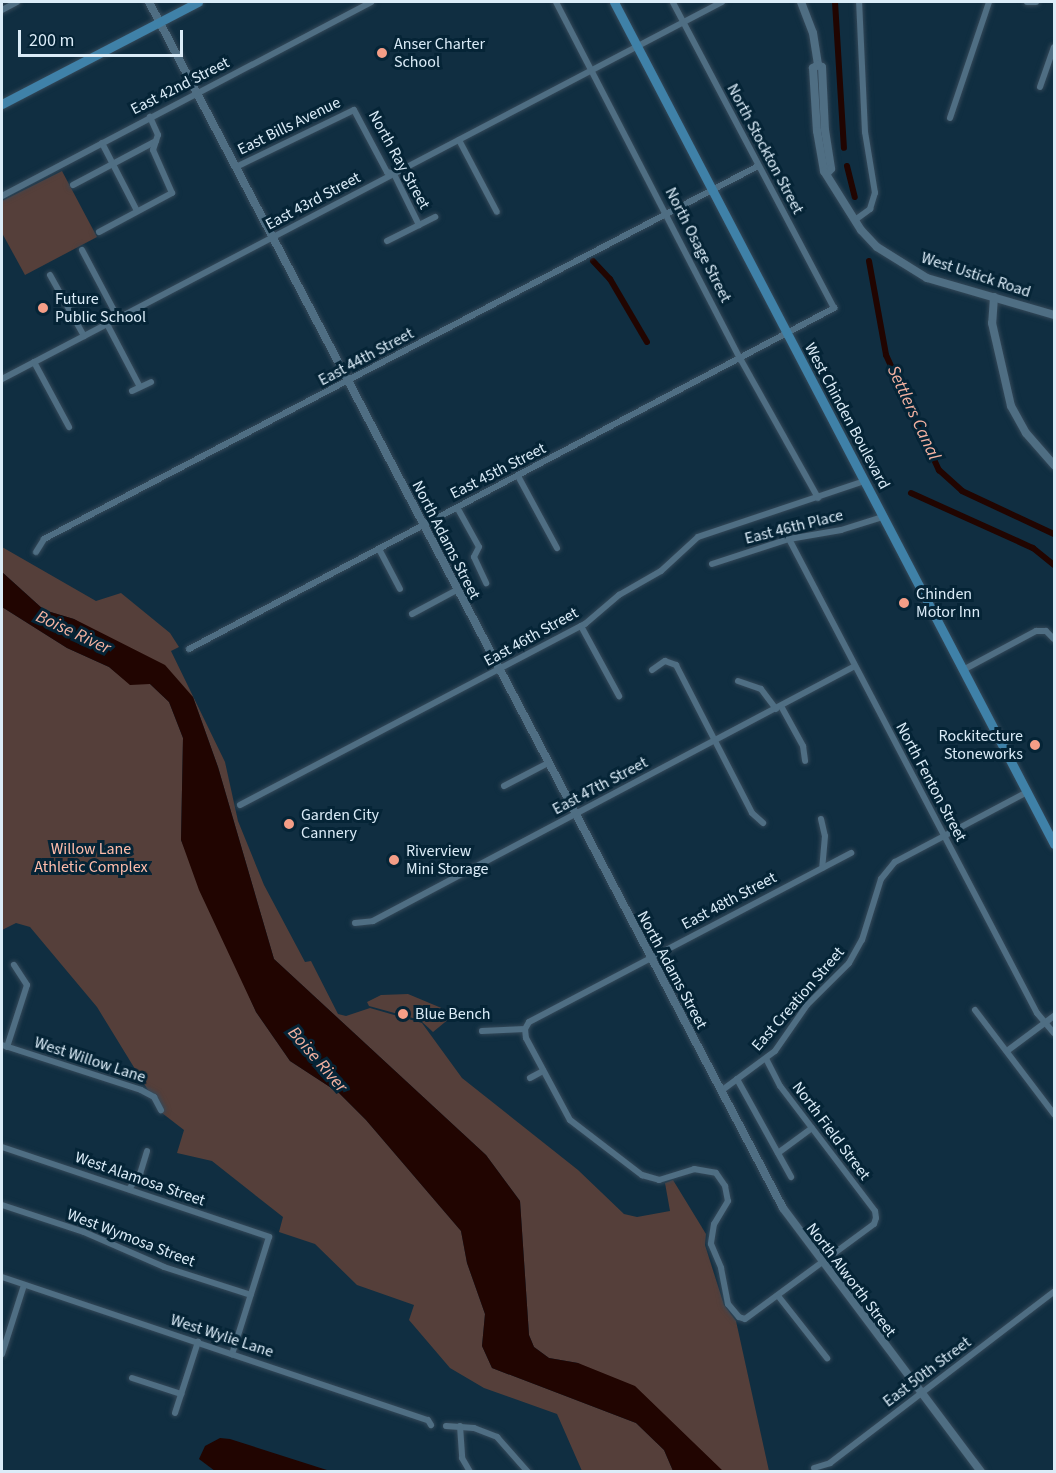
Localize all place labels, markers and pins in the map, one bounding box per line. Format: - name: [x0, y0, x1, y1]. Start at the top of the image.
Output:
- place label: Anser Charter School: [394, 34, 485, 72]
- marker: Anser Charter School: [375, 46, 389, 60]
- place label: Future Public School: [55, 289, 146, 327]
- marker: Future Public School: [36, 301, 50, 315]
- place label: Chinden Motor Inn: [916, 584, 980, 622]
- marker: Chinden Motor Inn: [897, 596, 911, 610]
- place label: Rockitecture Stoneworks: [939, 726, 1023, 764]
- marker: Rockitecture Stoneworks: [1028, 738, 1042, 752]
- place label: Garden City Cannery: [301, 805, 379, 843]
- marker: Garden City Cannery: [282, 817, 296, 831]
- place label: Riverview Mini Storage: [406, 841, 489, 879]
- marker: Riverview Mini Storage: [387, 853, 401, 867]
- place label: Blue Bench: [415, 1004, 490, 1024]
- marker: Blue Bench: [396, 1007, 410, 1021]

